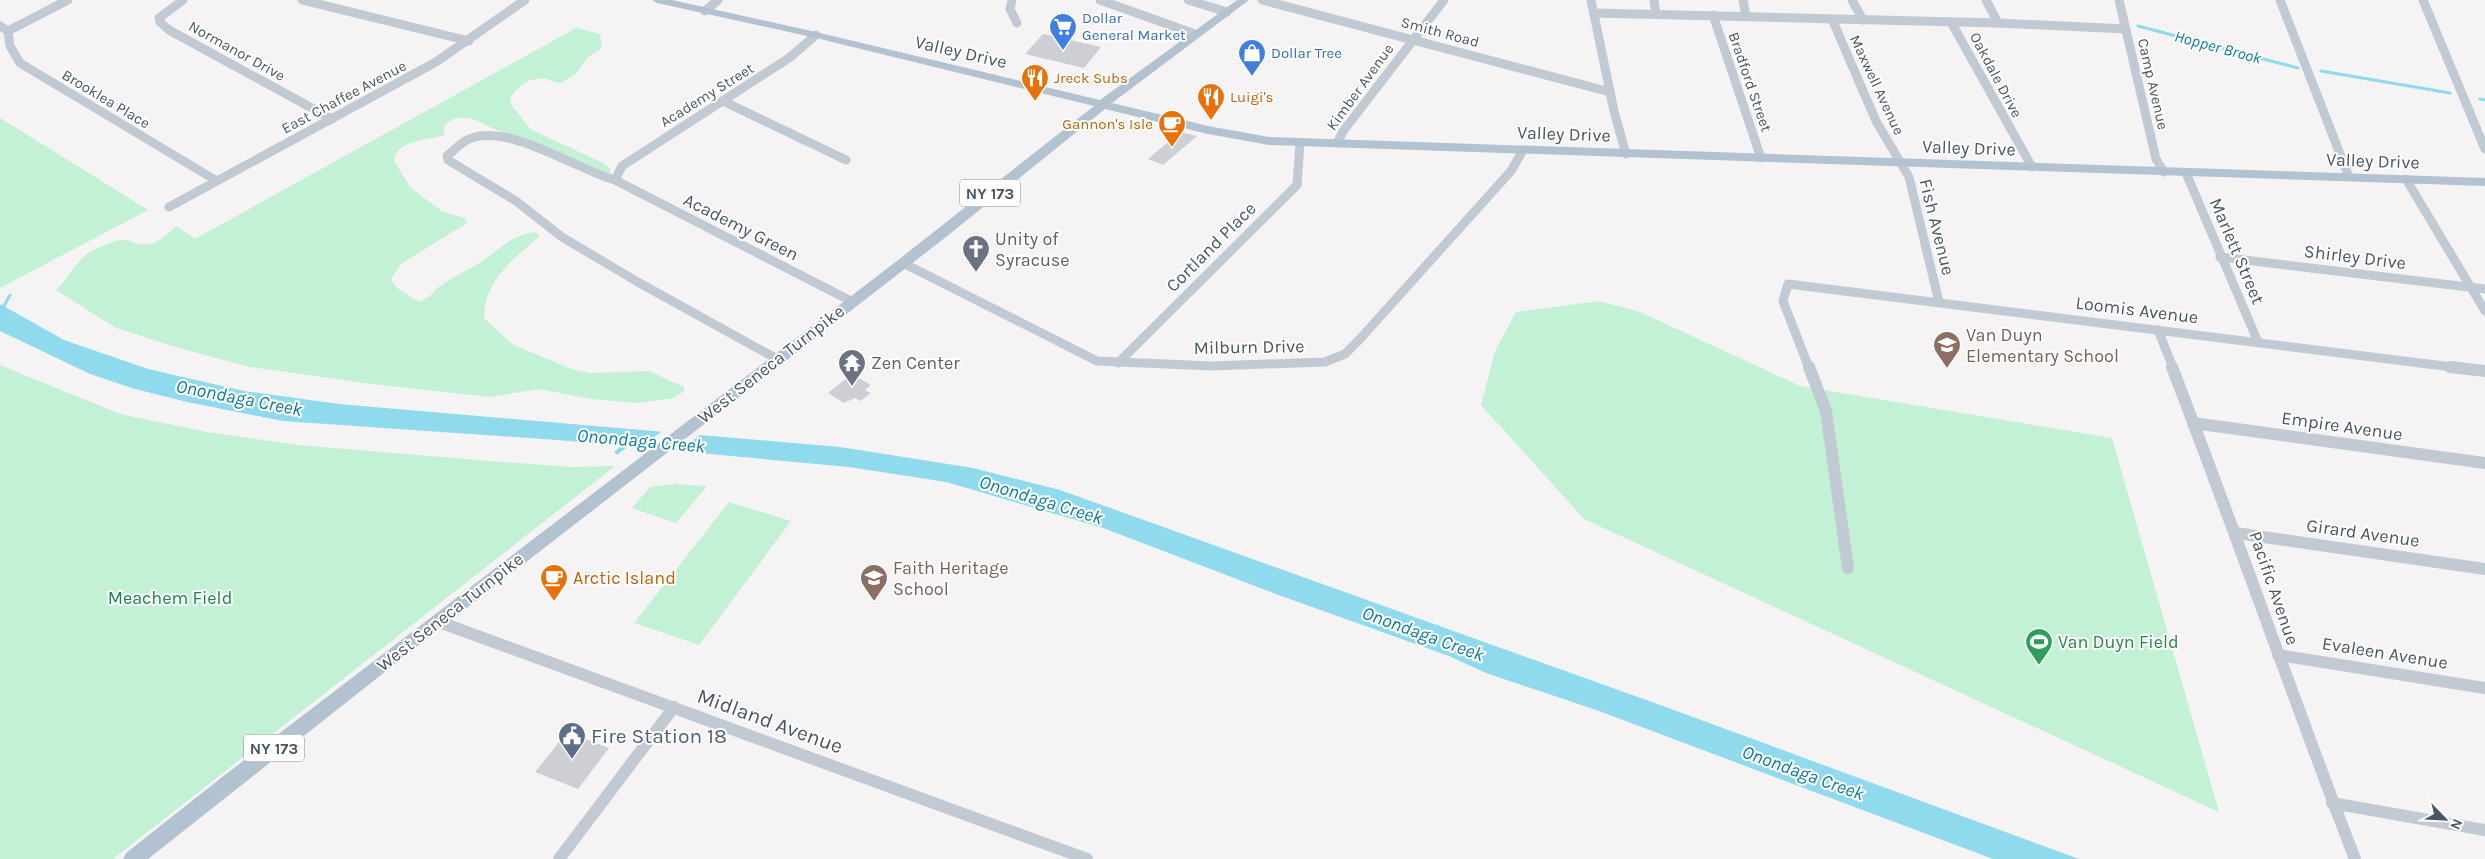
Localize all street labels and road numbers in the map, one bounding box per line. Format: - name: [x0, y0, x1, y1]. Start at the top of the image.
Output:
- street label: Smith Road: [1399, 13, 1481, 51]
- street label: Normanor Drive: [186, 17, 288, 85]
- street label: Oakdale Drive: [1966, 29, 2026, 121]
- street label: Bradford Street: [1725, 30, 1776, 135]
- street label: Valley Drive: [913, 31, 1009, 73]
- street label: Maxwell Avenue: [1846, 32, 1908, 138]
- street label: Camp Avenue: [2134, 37, 2172, 131]
- street label: Kimber Avenue: [1323, 40, 1397, 134]
- street label: East Chaffee Avenue: [278, 56, 410, 138]
- street label: Academy Street: [657, 59, 757, 131]
- street label: Brooklea Place: [59, 66, 153, 132]
- street label: Valley Drive: [1517, 121, 1611, 147]
- street label: Valley Drive: [1922, 135, 2016, 161]
- street label: Valley Drive: [2326, 148, 2420, 174]
- street label: Fish Avenue: [1914, 176, 1960, 278]
- road number: NY 173: [960, 180, 1020, 207]
- street label: Academy Green: [680, 189, 802, 265]
- street label: Marlett Street: [2205, 195, 2269, 308]
- street label: Cortland Place: [1161, 197, 1261, 297]
- street label: Shirley Drive: [2303, 240, 2407, 274]
- street label: Loomis Avenue: [2074, 292, 2200, 328]
- street label: West Seneca Turnpike: [693, 300, 849, 428]
- street label: Milburn Drive: [1193, 335, 1305, 359]
- street label: Empire Avenue: [2280, 407, 2404, 445]
- street label: Girard Avenue: [2305, 514, 2421, 552]
- street label: Pacific Avenue: [2244, 528, 2304, 648]
- street label: West Seneca Turnpike: [372, 548, 528, 676]
- street label: Evaleen Avenue: [2321, 632, 2449, 674]
- street label: Midland Avenue: [694, 684, 846, 758]
- road number: NY 173: [244, 734, 304, 761]

